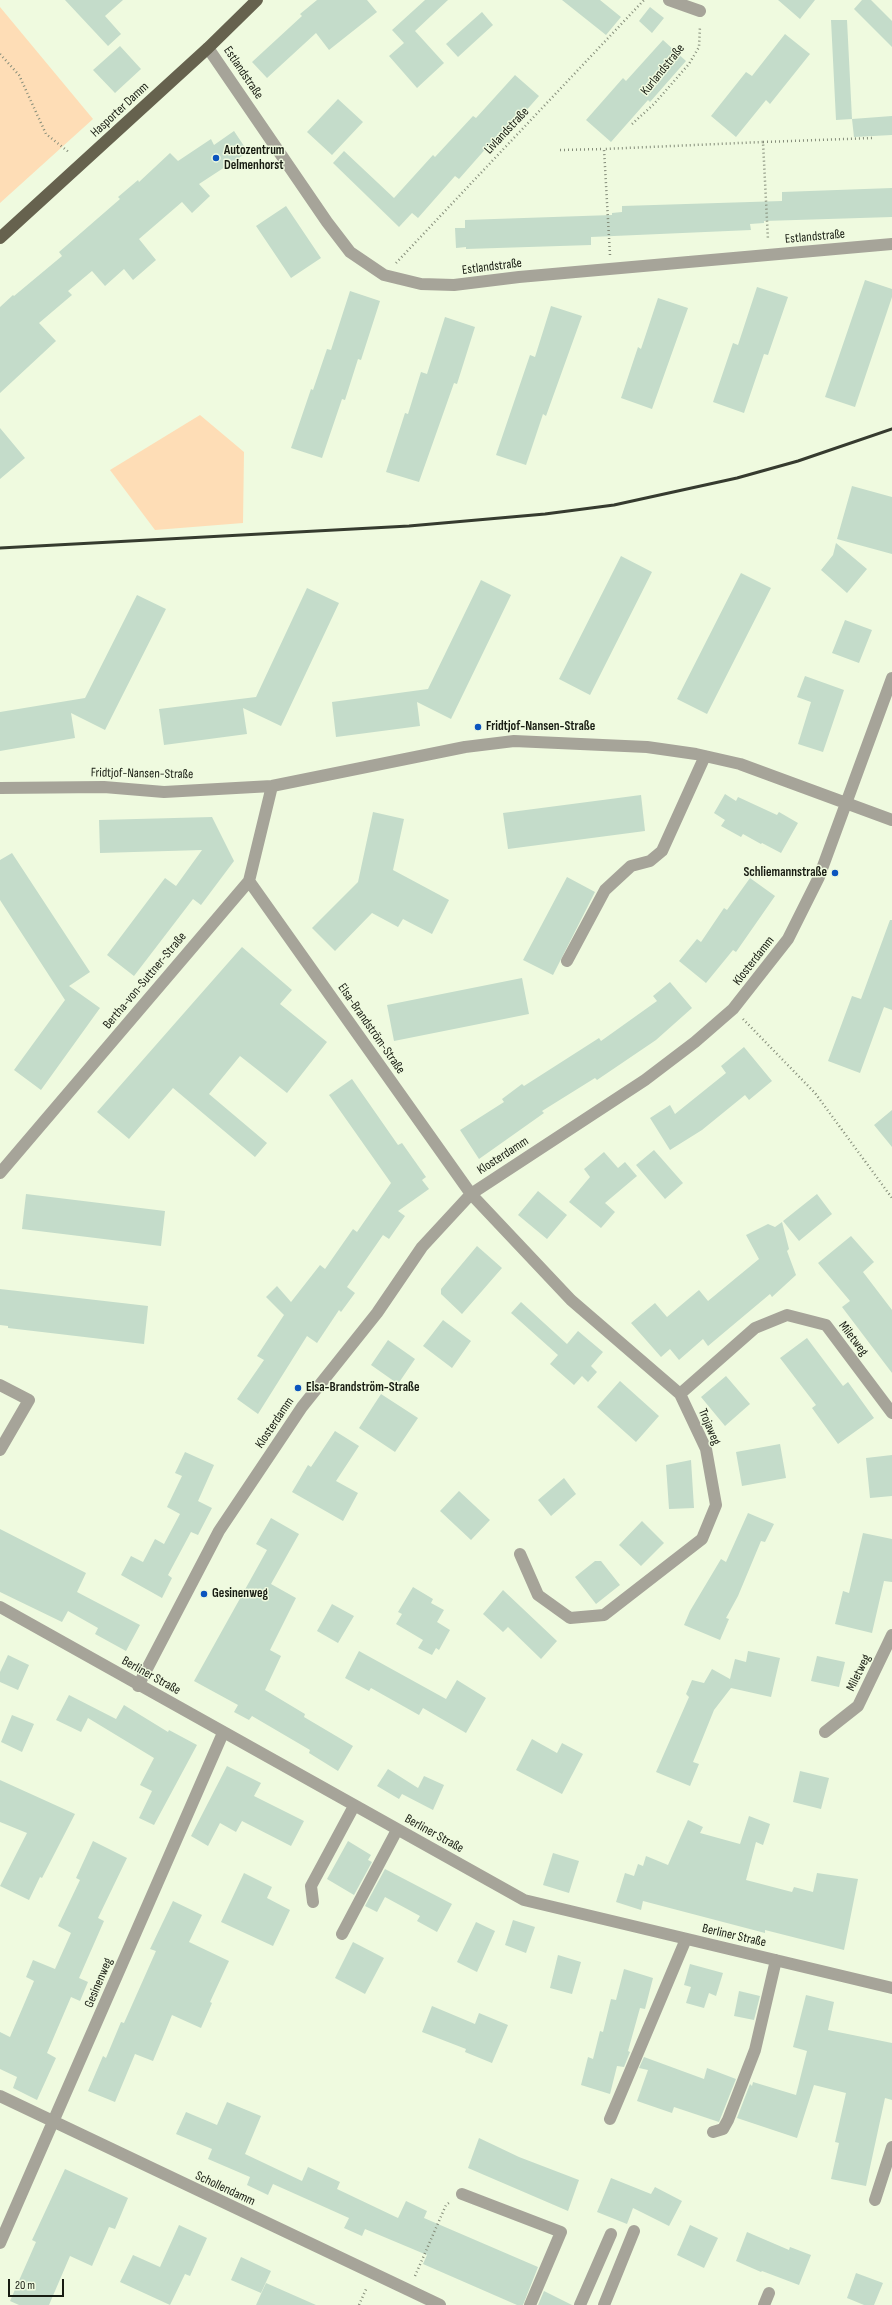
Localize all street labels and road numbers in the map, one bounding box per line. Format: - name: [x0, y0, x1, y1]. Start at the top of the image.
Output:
- street label: Kurlandstraße: [638, 41, 688, 99]
- street label: Estlandstraße: [220, 44, 266, 102]
- street label: Hasporter Damm: [88, 79, 152, 141]
- street label: Livlandstraße: [481, 104, 533, 158]
- street label: Estlandstraße: [784, 227, 846, 247]
- street label: Estlandstraße: [461, 256, 523, 278]
- street label: Fridtjof-Nansen-Straße: [91, 765, 193, 783]
- street label: Bertha-von-Suttner-Straße: [100, 929, 190, 1033]
- street label: Klosterdamm: [730, 933, 778, 989]
- street label: Elsa-Brandström-Straße: [334, 981, 408, 1077]
- street label: Klosterdamm: [474, 1134, 532, 1178]
- street label: Miletweg: [835, 1319, 871, 1359]
- street label: Klosterdamm: [252, 1395, 298, 1451]
- street label: Trojaweg: [694, 1406, 724, 1448]
- street label: Miletweg: [843, 1652, 875, 1694]
- street label: Berliner Straße: [119, 1653, 183, 1699]
- street label: Berliner Straße: [402, 1811, 466, 1857]
- street label: Berliner Straße: [700, 1921, 768, 1951]
- street label: Gesinenweg: [81, 1956, 117, 2010]
- street label: Schollendamm: [192, 2168, 258, 2210]

